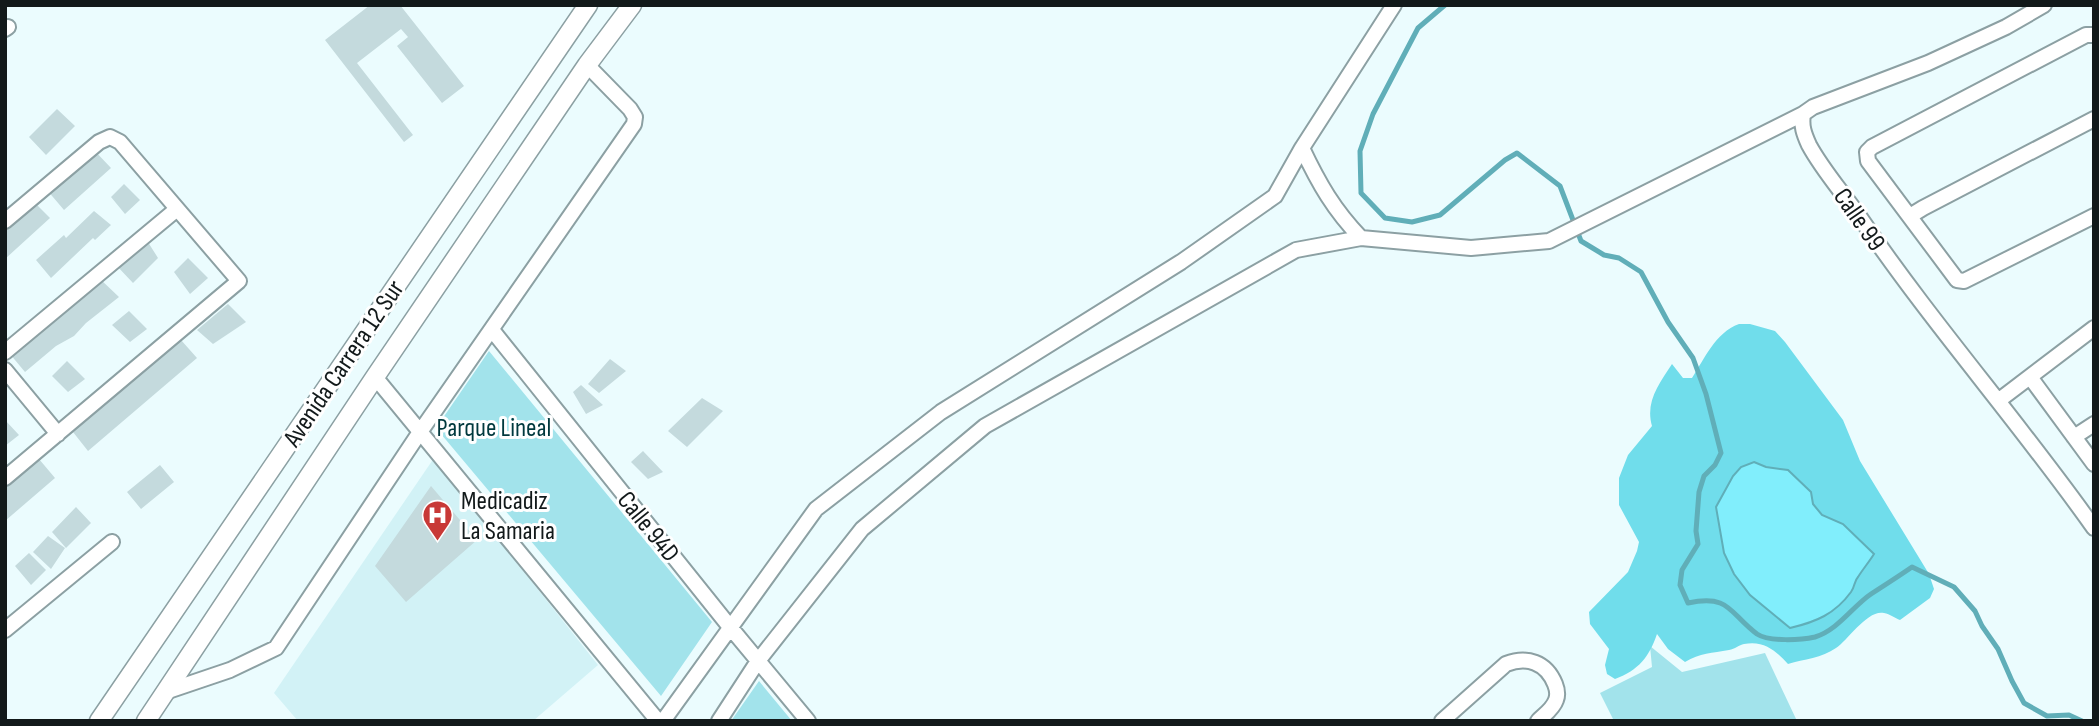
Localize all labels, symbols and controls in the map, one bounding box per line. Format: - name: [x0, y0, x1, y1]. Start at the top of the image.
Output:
- street label: Calle 99: [1826, 183, 1891, 257]
- street label: Avenida Carrera 12 Sur: [277, 274, 412, 454]
- park label: Parque Lineal: [437, 413, 551, 444]
- street label: Calle 94D: [610, 485, 686, 568]
- place label: Medicadiz La Samaria: [461, 486, 555, 547]
- hospital icon: Medicadiz La Samaria: [421, 498, 455, 542]

